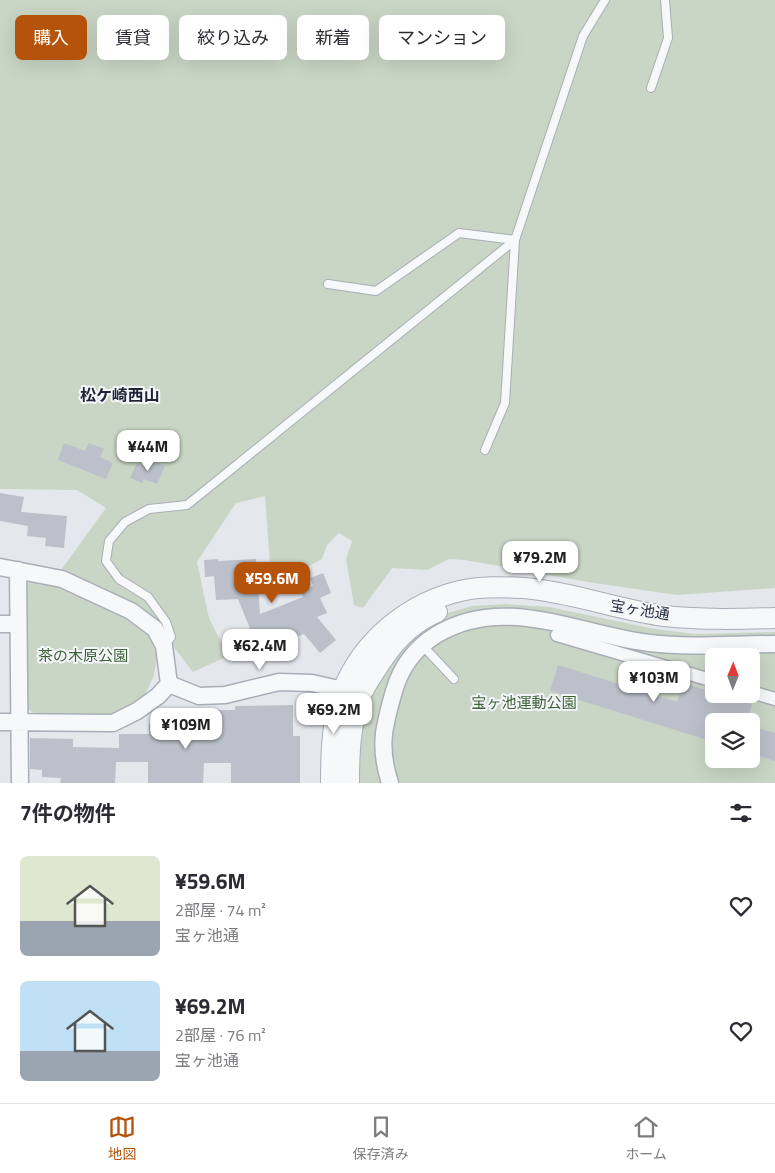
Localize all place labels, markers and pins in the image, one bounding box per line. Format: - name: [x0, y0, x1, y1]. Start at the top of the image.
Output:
- pin: ¥44M: [118, 430, 178, 472]
- pin: ¥79.2M: [499, 540, 581, 583]
- pin: ¥59.6M: [231, 562, 313, 604]
- pin: ¥62.4M: [219, 628, 301, 671]
- pin: ¥103M: [619, 660, 689, 703]
- pin: ¥69.2M: [293, 692, 375, 735]
- pin: ¥109M: [151, 708, 221, 750]

